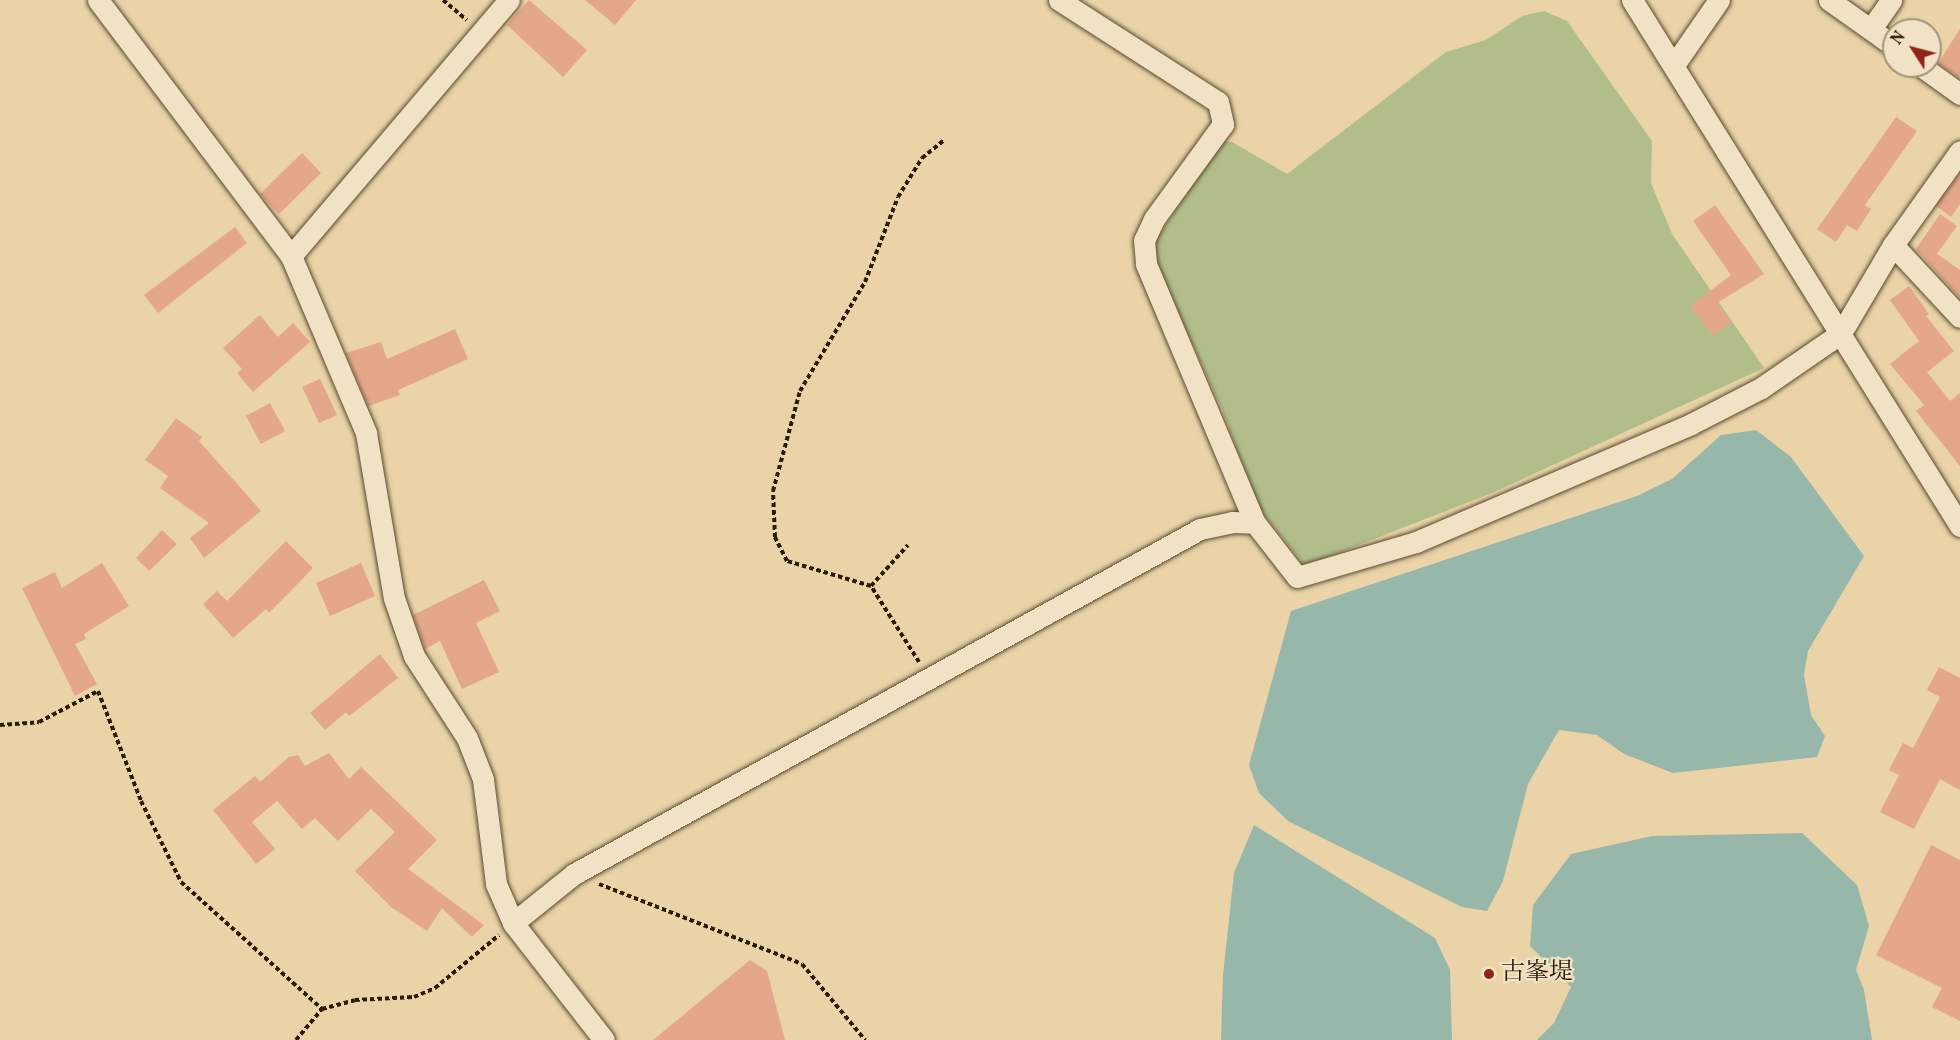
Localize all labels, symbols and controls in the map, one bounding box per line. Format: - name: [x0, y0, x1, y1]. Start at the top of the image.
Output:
- north arrow: [1882, 18, 1942, 78]
- text: N: [1887, 27, 1911, 50]
- place label: 古峯堤: [1501, 960, 1573, 988]
- marker: 古峯堤: [1482, 967, 1496, 981]

